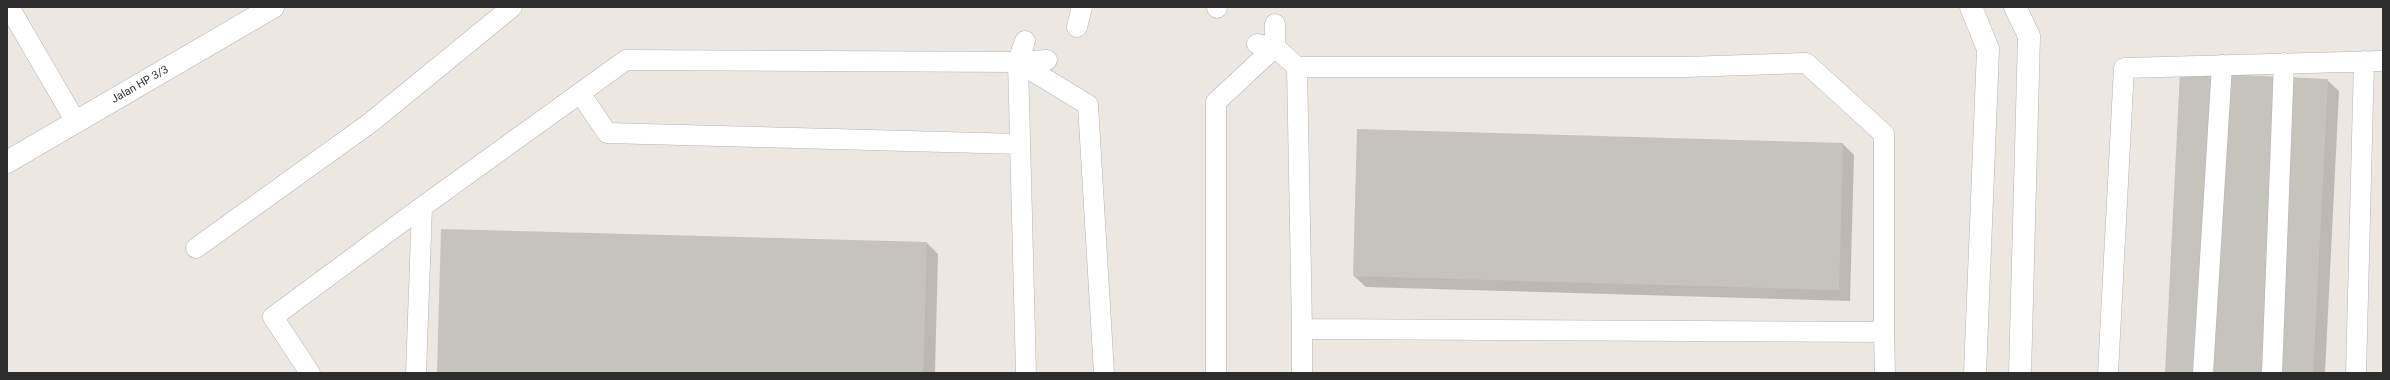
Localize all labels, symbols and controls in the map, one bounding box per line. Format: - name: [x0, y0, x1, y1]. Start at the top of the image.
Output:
- street label: Jalan HP 3/3: [109, 63, 171, 107]

